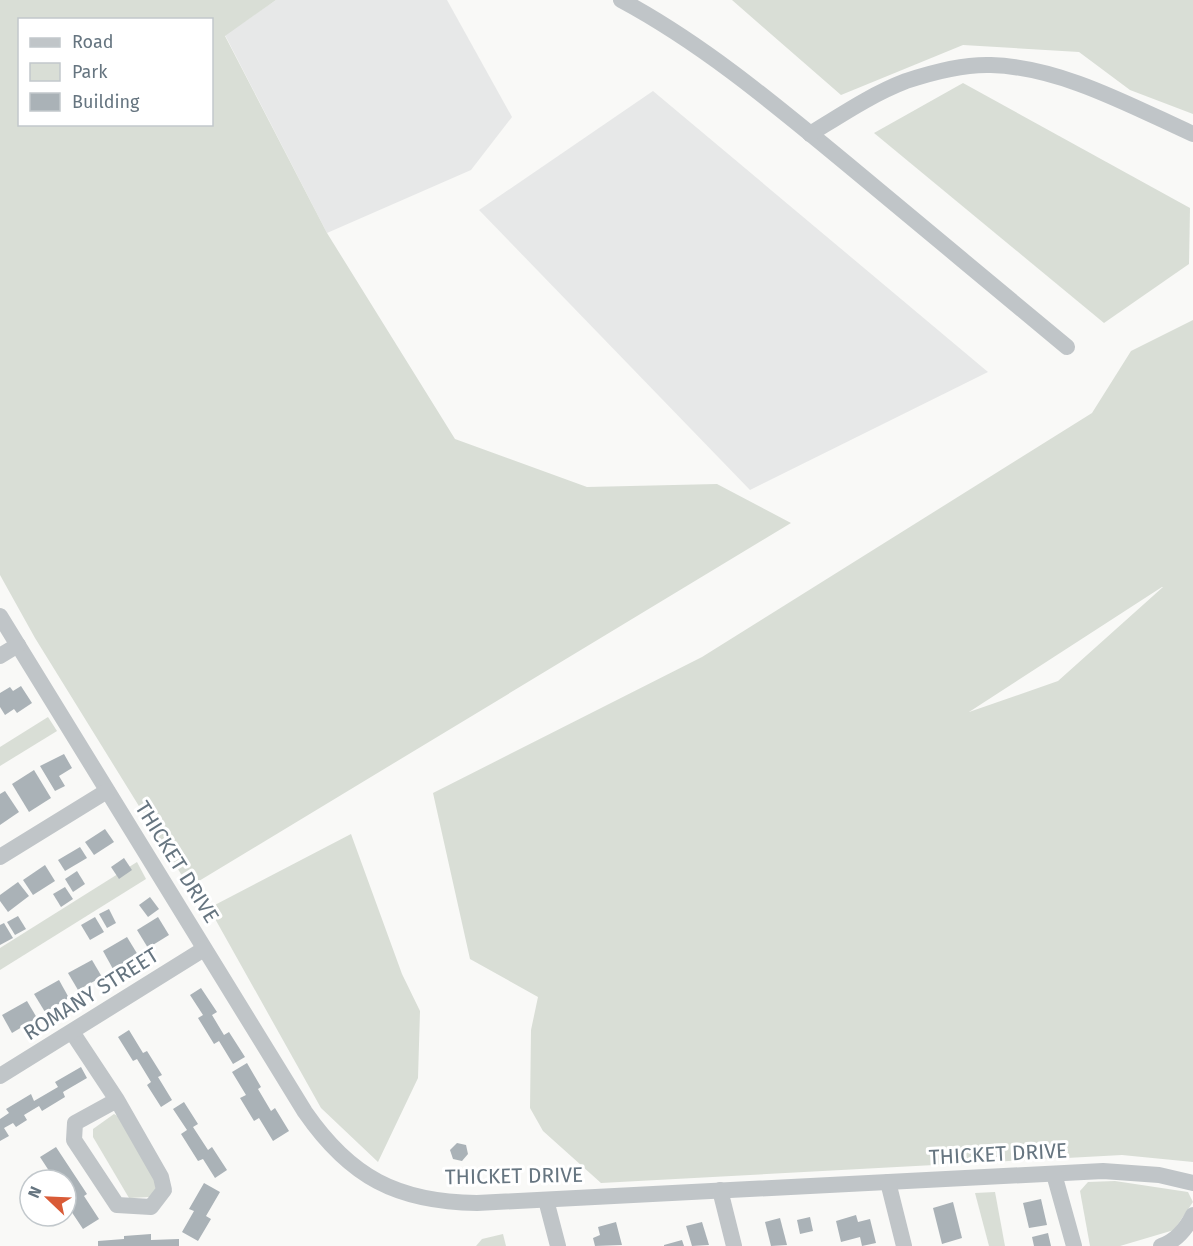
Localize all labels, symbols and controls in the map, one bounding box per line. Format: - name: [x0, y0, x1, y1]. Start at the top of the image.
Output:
- legend: [18, 18, 213, 126]
- text: Road: [72, 31, 114, 53]
- text: Park: [72, 61, 108, 83]
- text: Building: [72, 91, 140, 113]
- street label: THICKET DRIVE: [129, 796, 225, 928]
- street label: ROMANY STREET: [19, 942, 164, 1046]
- street label: THICKET DRIVE: [928, 1137, 1068, 1171]
- street label: THICKET DRIVE: [445, 1162, 583, 1190]
- north arrow: [18, 1168, 78, 1228]
- text: N: [24, 1184, 45, 1201]

